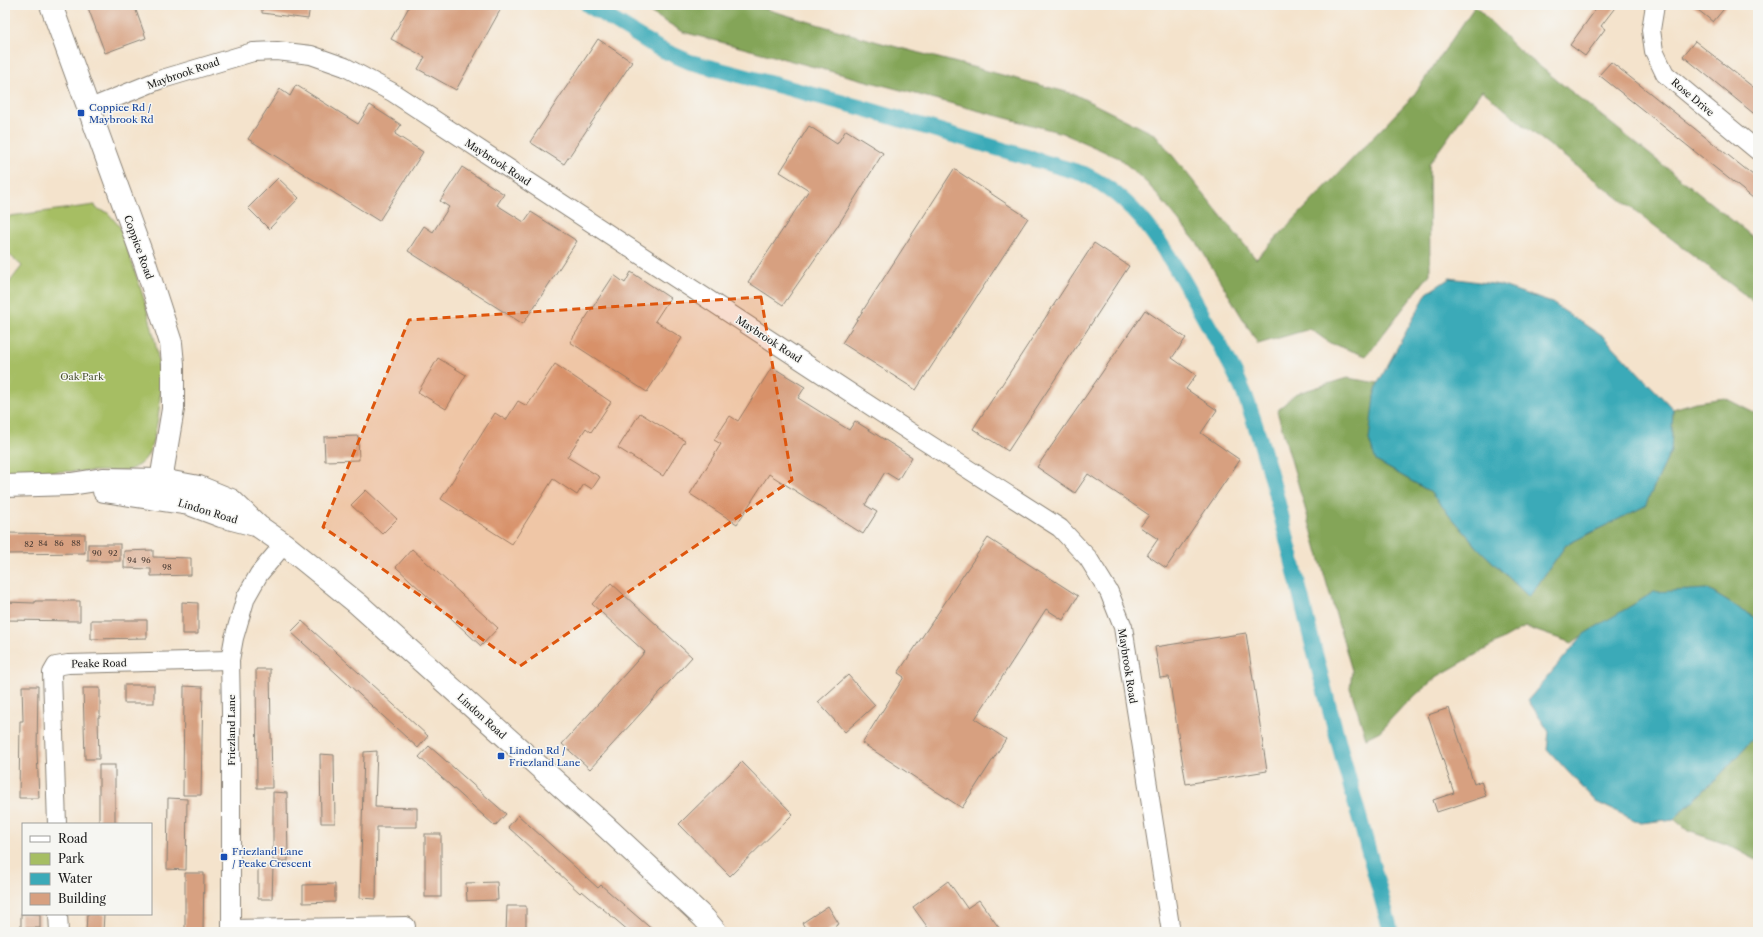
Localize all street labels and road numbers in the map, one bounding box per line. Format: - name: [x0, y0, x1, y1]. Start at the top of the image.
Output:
- street label: Maybrook Road: [145, 55, 221, 92]
- street label: Rose Drive: [1669, 76, 1717, 119]
- street label: Maybrook Road: [462, 136, 533, 189]
- street label: Coppice Road: [121, 213, 156, 281]
- street label: Maybrook Road: [733, 313, 804, 366]
- street label: Lindon Road: [176, 496, 239, 527]
- street label: Maybrook Road: [1115, 628, 1140, 705]
- street label: Peake Road: [71, 657, 127, 670]
- street label: Lindon Road: [454, 691, 509, 742]
- street label: Friezland Lane: [225, 694, 238, 766]

